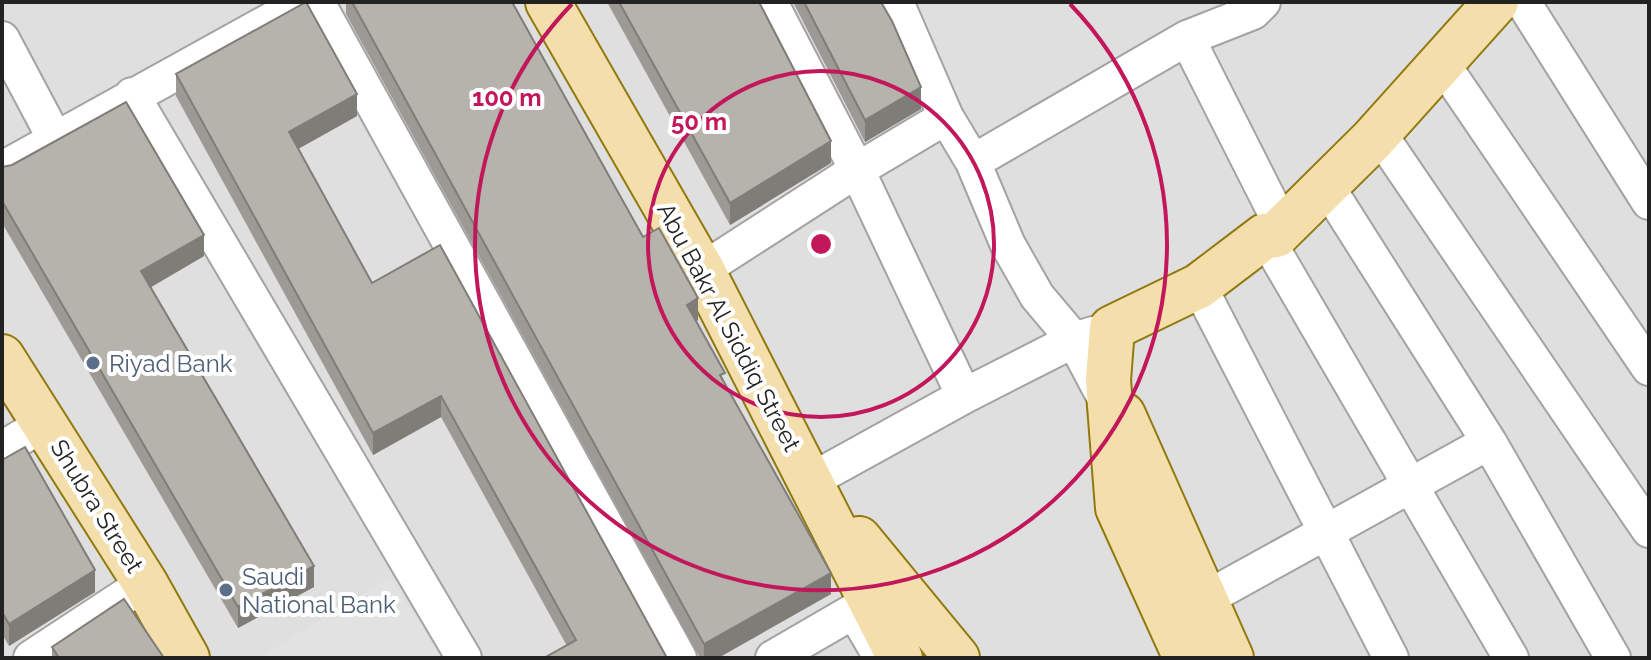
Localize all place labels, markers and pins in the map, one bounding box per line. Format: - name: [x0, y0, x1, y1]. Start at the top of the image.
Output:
- centre of rings: [807, 230, 835, 258]
- place label: Riyad Bank: [109, 349, 233, 378]
- marker: Riyad Bank: [84, 354, 102, 372]
- place label: Saudi National Bank: [242, 562, 396, 619]
- marker: Saudi National Bank: [217, 581, 235, 599]

